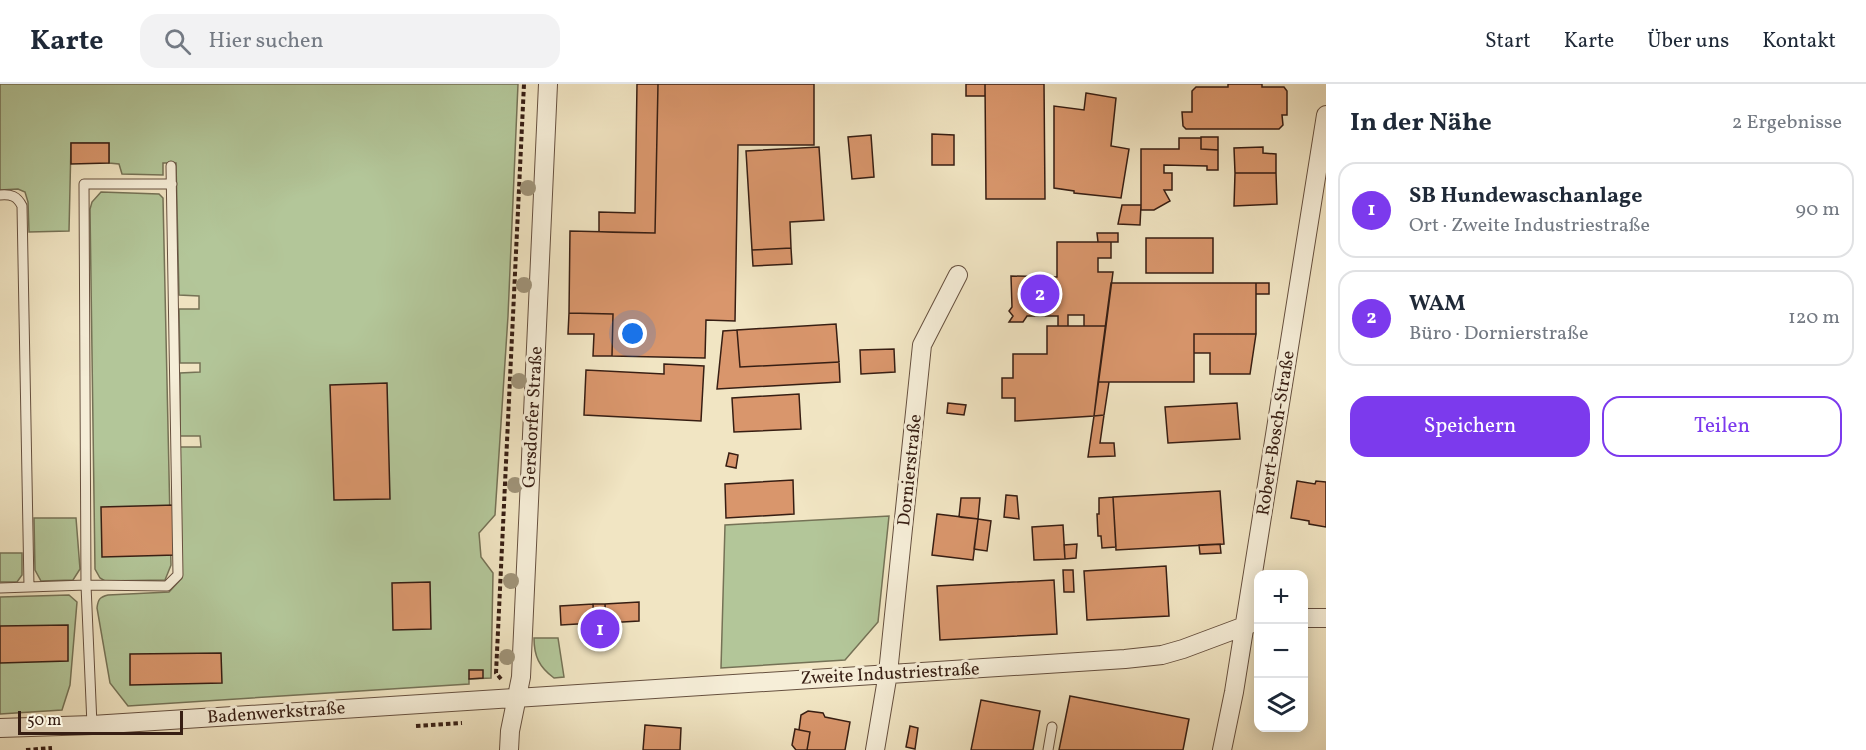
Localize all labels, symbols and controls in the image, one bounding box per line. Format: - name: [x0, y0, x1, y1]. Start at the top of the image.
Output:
- search box: [140, 14, 560, 68]
- text: Karte: [30, 22, 104, 61]
- icon: search: [161, 25, 194, 58]
- text: Hier suchen: [209, 26, 324, 57]
- text: Start: [1485, 27, 1531, 56]
- text: Karte: [1564, 27, 1614, 56]
- text: Über uns: [1647, 27, 1729, 56]
- text: Kontakt: [1762, 27, 1836, 56]
- text: In der Nähe: [1350, 105, 1492, 141]
- text: 2 Ergebnisse: [1732, 109, 1842, 137]
- text: SB Hundewaschanlage: [1409, 181, 1642, 212]
- text: 1: [1367, 196, 1376, 224]
- text: 90 m: [1796, 196, 1840, 224]
- text: Ort · Zweite Industriestraße: [1409, 212, 1650, 240]
- pin: 2: [1020, 272, 1060, 316]
- text: WAM: [1409, 289, 1466, 320]
- text: 2: [1366, 304, 1377, 332]
- text: 120 m: [1788, 304, 1840, 332]
- your location: [618, 319, 647, 348]
- text: Büro · Dornierstraße: [1409, 320, 1588, 348]
- street label: Gersdorfer Straße: [517, 345, 550, 489]
- street label: Robert-Bosch-Straße: [1251, 349, 1302, 517]
- button: Speichern: [1350, 396, 1590, 457]
- button: Teilen: [1602, 396, 1842, 457]
- street label: Dornierstraße: [892, 413, 929, 527]
- map controls: [1254, 570, 1308, 732]
- button: +: [1254, 570, 1308, 624]
- pin: 1: [580, 606, 620, 652]
- button: −: [1254, 624, 1308, 678]
- street label: Zweite Industriestraße: [800, 657, 980, 692]
- button: layers: [1254, 678, 1308, 732]
- street label: Badenwerkstraße: [206, 696, 346, 731]
- scale bar: [18, 708, 183, 736]
- text: 50 m: [27, 710, 61, 732]

